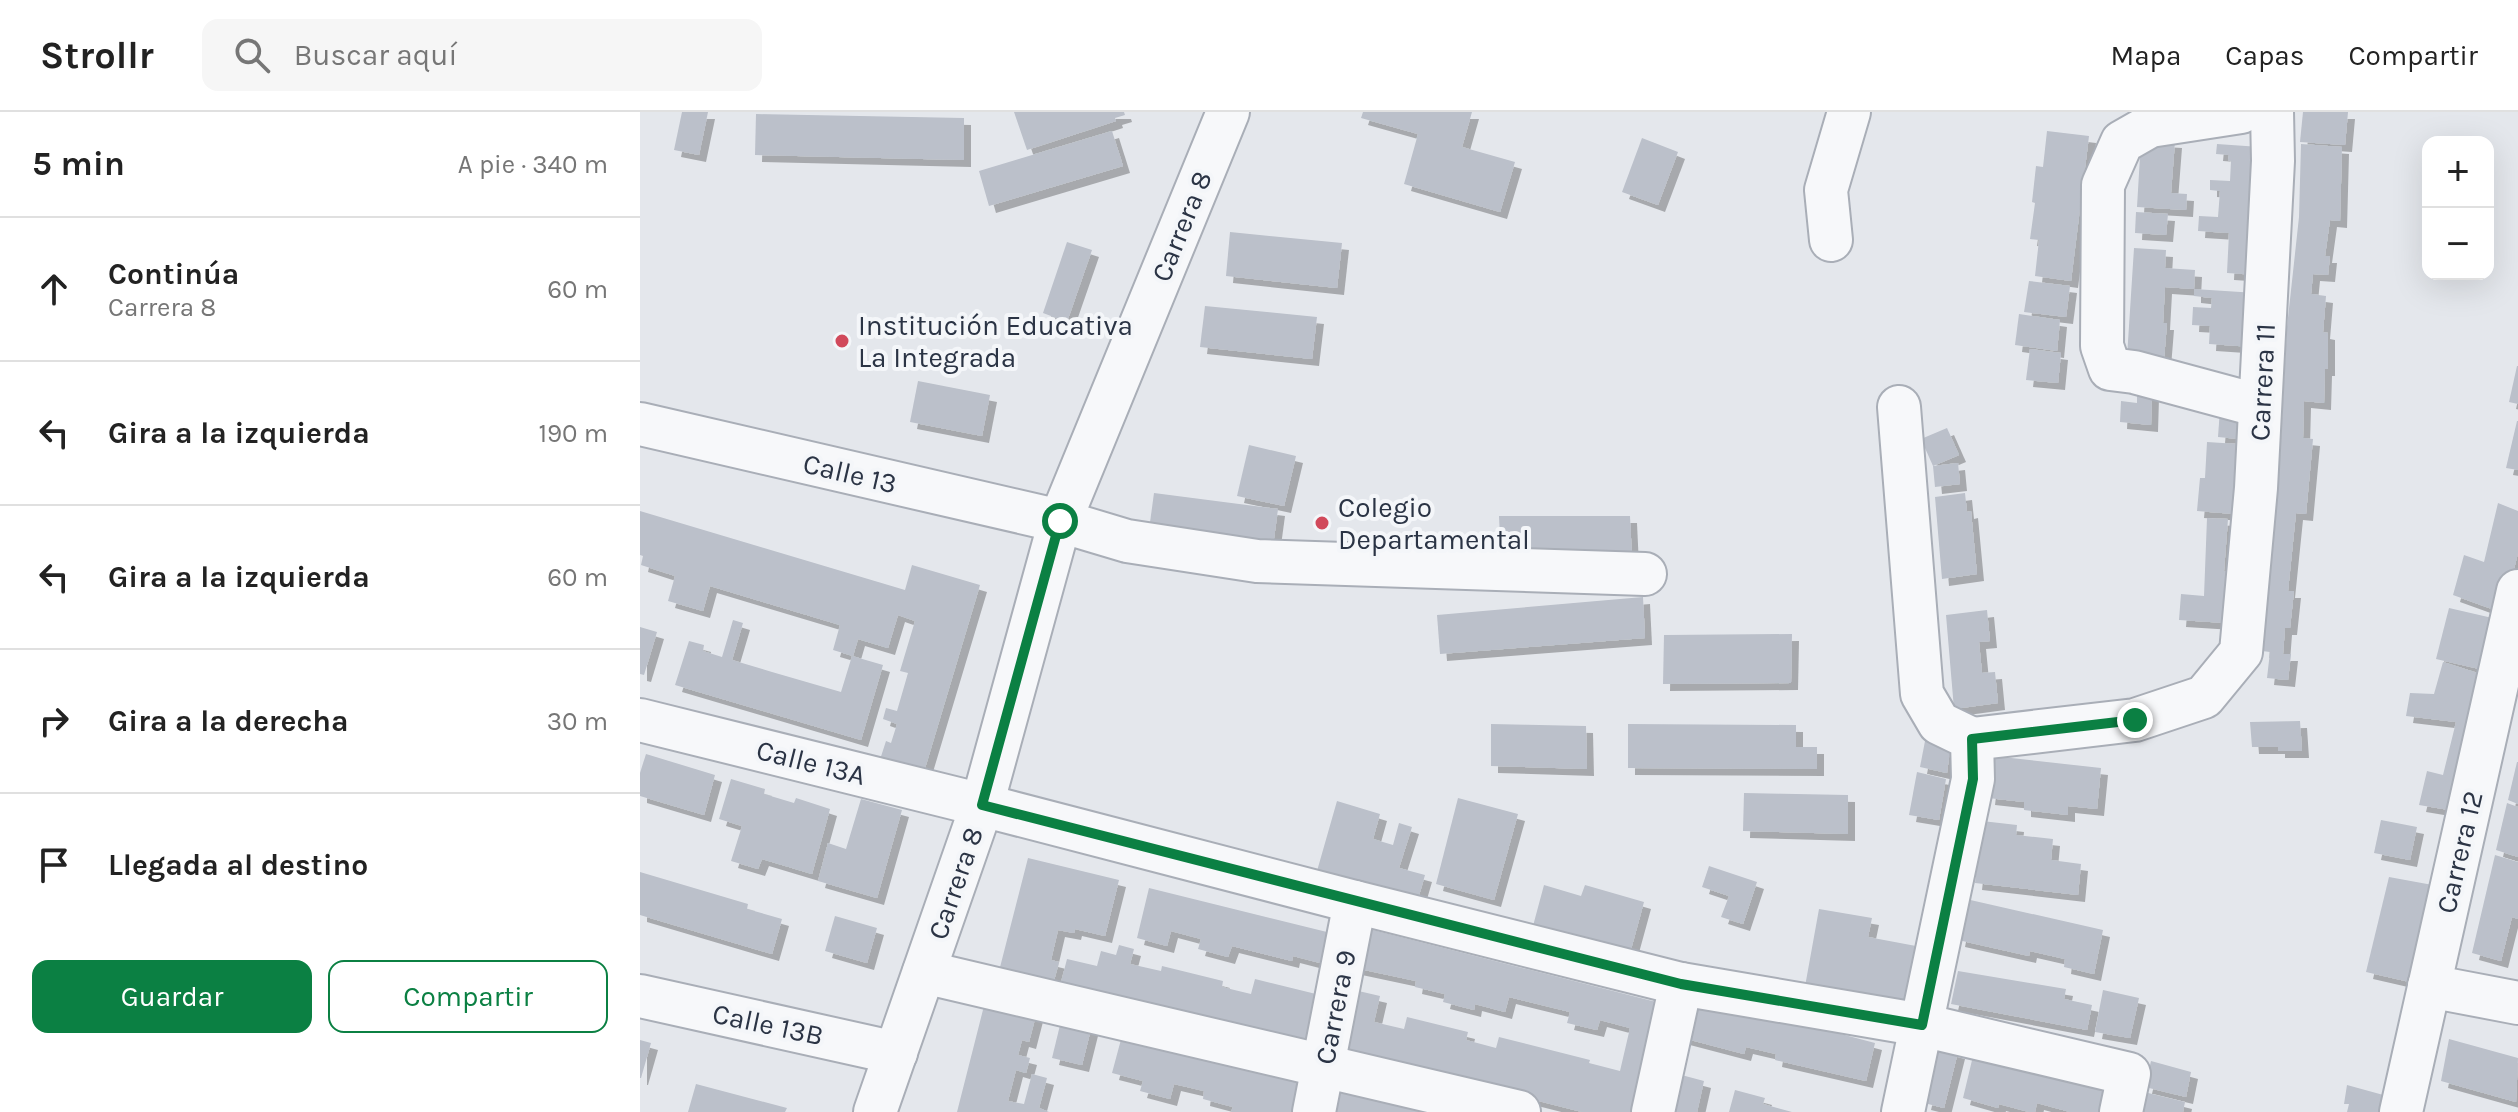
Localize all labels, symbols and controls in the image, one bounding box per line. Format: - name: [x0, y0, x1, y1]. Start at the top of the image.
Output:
- search box: [202, 19, 762, 91]
- text: Strollr: [40, 33, 154, 78]
- icon: search: [230, 33, 274, 77]
- text: Buscar aquí: [294, 37, 457, 73]
- text: Mapa: [2110, 39, 2181, 72]
- text: Capas: [2225, 39, 2304, 72]
- text: Compartir: [2348, 39, 2478, 72]
- map controls: [2422, 136, 2494, 280]
- button: +: [2422, 136, 2494, 208]
- text: 5 min: [32, 144, 125, 184]
- text: A pie · 340 m: [458, 149, 608, 180]
- street label: Carrera 8: [1144, 166, 1219, 286]
- button: −: [2422, 208, 2494, 280]
- text: Continúa: [108, 256, 239, 292]
- icon: ahead: [32, 267, 76, 311]
- text: 60 m: [547, 274, 608, 305]
- text: Carrera 8: [108, 292, 216, 323]
- place label: Institución Educativa La Integrada: [858, 309, 1133, 374]
- street label: Carrera 11: [2243, 322, 2282, 442]
- marker: Institución Educativa La Integrada: [833, 332, 851, 350]
- icon: left: [32, 411, 76, 455]
- text: Gira a la izquierda: [108, 415, 370, 451]
- text: 190 m: [538, 418, 608, 449]
- street label: Calle 13: [800, 447, 900, 500]
- place label: Colegio Departamental: [1338, 491, 1530, 556]
- route start: [1042, 503, 1078, 539]
- marker: Colegio Departamental: [1313, 514, 1331, 532]
- icon: left: [32, 555, 76, 599]
- text: Gira a la izquierda: [108, 559, 370, 595]
- text: 60 m: [547, 562, 608, 593]
- icon: right: [32, 699, 76, 743]
- route end: [2117, 702, 2153, 738]
- text: Gira a la derecha: [108, 703, 349, 739]
- text: 30 m: [547, 706, 608, 737]
- street label: Calle 13A: [753, 733, 869, 792]
- street label: Carrera 12: [2429, 788, 2490, 917]
- street label: Carrera 8: [921, 823, 990, 944]
- icon: arrive: [32, 843, 76, 887]
- text: Llegada al destino: [108, 847, 368, 883]
- street label: Carrera 9: [1308, 947, 1363, 1067]
- button: Guardar: [32, 960, 312, 1033]
- button: Compartir: [328, 960, 608, 1033]
- street label: Calle 13B: [709, 997, 826, 1052]

